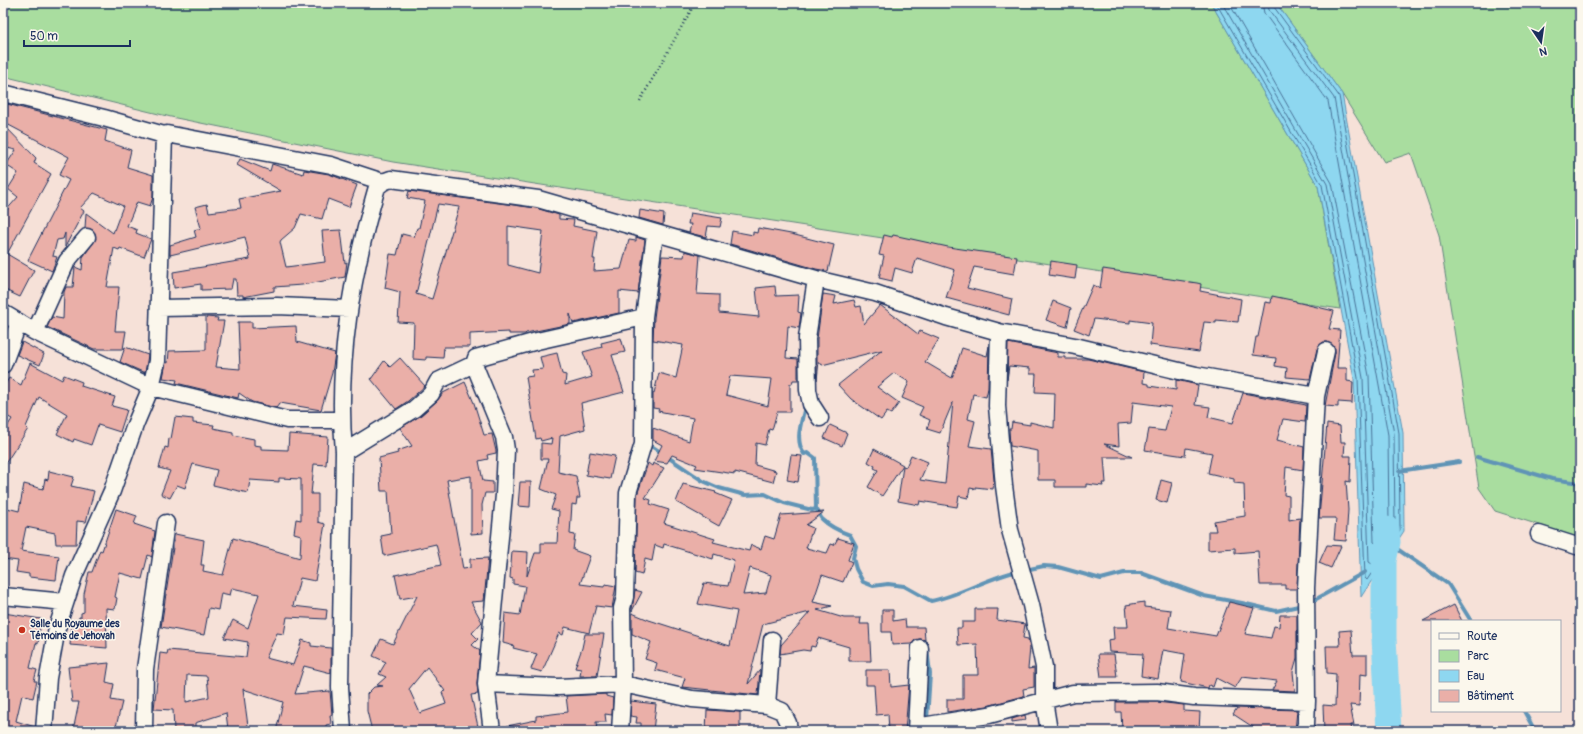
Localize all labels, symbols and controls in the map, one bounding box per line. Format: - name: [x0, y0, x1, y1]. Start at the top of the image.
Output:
- scale bar: [24, 22, 130, 48]
- north arrow: [1521, 22, 1561, 62]
- text: 50 m: [30, 29, 58, 44]
- text: N: [1538, 44, 1548, 59]
- place label: Salle du Royaume des Témoins de Jehovah: [29, 618, 120, 642]
- legend: [1431, 620, 1561, 712]
- marker: Salle du Royaume des Témoins de Jehovah: [17, 625, 27, 635]
- text: Route: [1467, 629, 1497, 644]
- text: Parc: [1467, 649, 1489, 664]
- text: Eau: [1467, 669, 1485, 684]
- text: Bâtiment: [1467, 689, 1514, 704]

